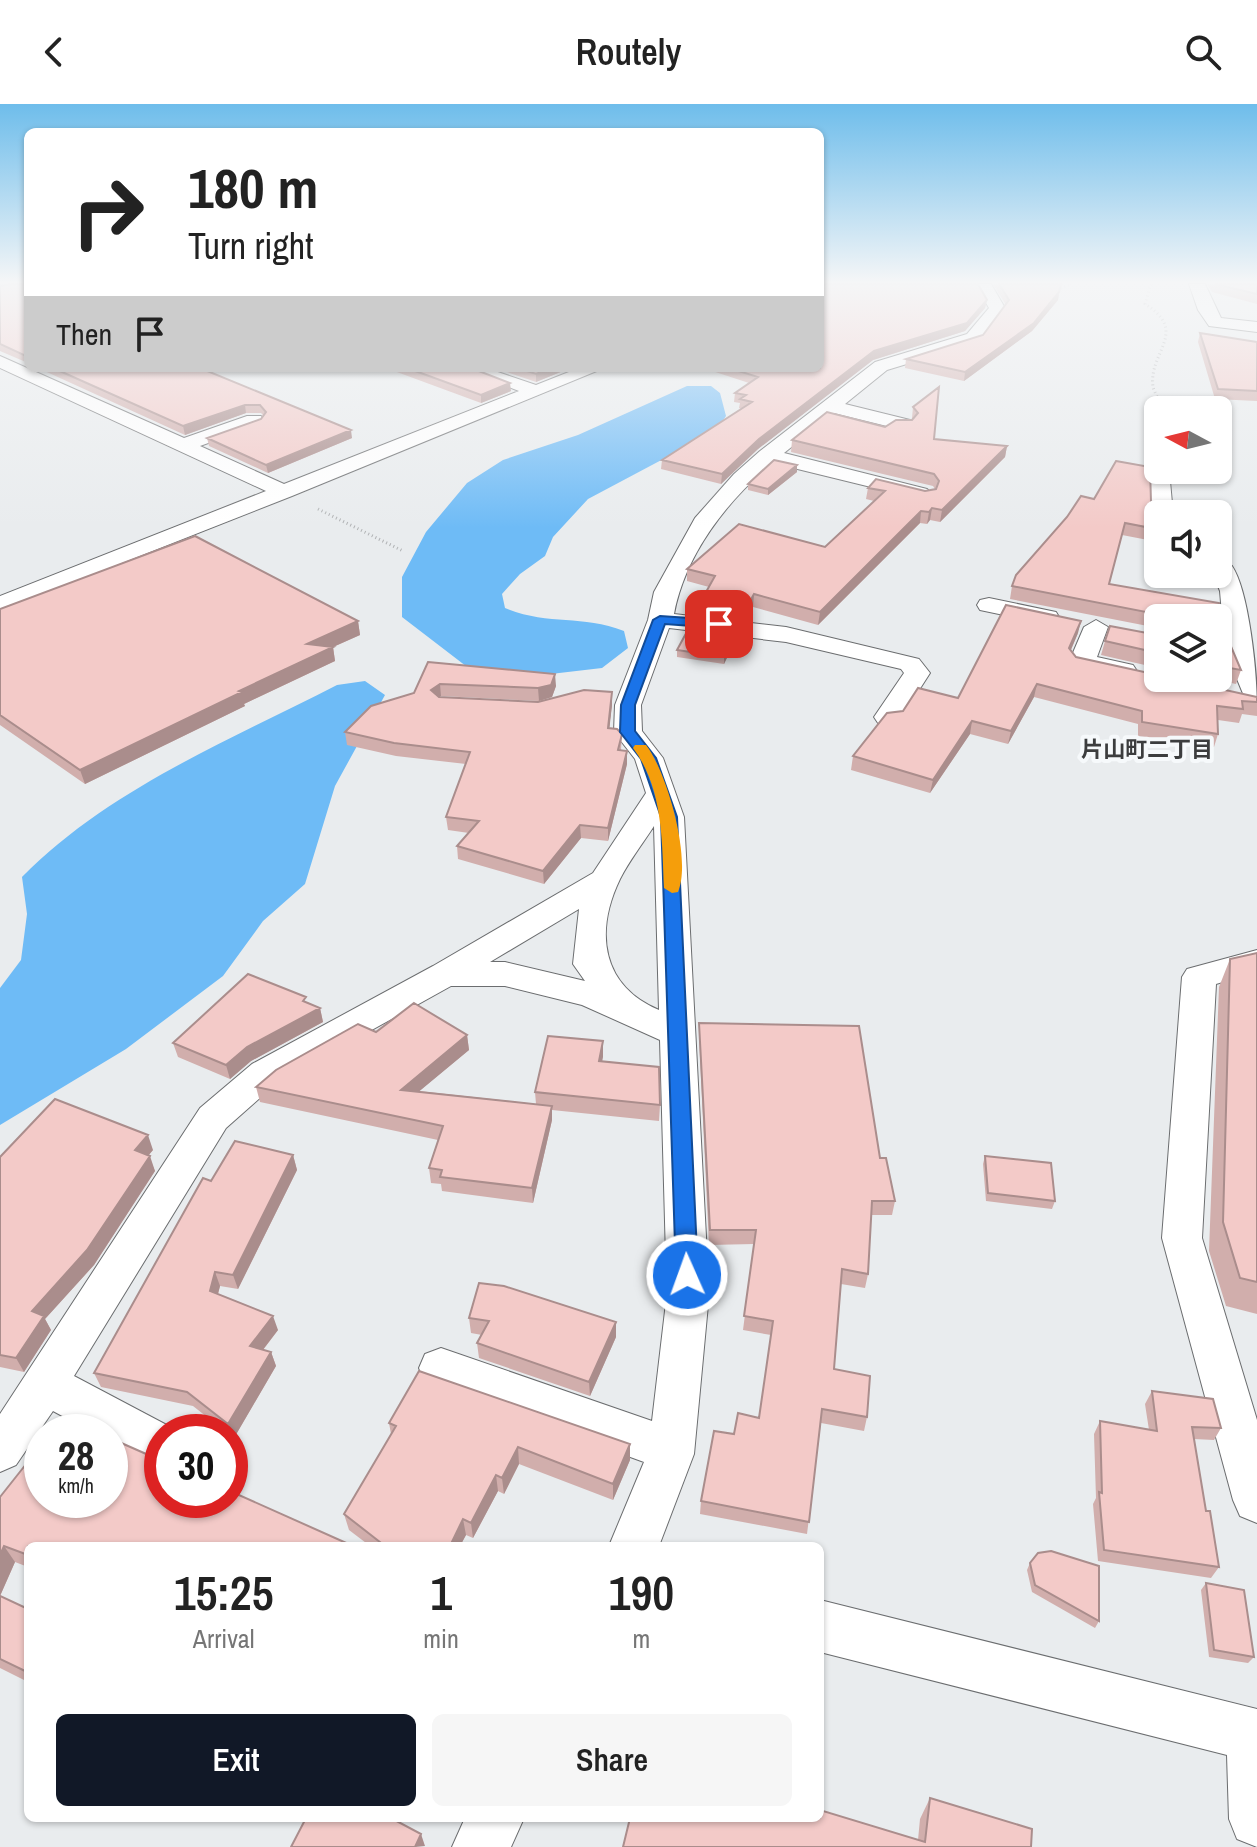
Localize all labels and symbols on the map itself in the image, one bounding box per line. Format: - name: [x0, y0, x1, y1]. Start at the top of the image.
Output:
- north arrow: [1144, 396, 1232, 484]
- pin: [685, 590, 753, 658]
- district label: 片山町二丁目: [1081, 734, 1213, 764]
- position arrow: [645, 1233, 729, 1317]
- speed limit sign: 30: [144, 1414, 248, 1518]

